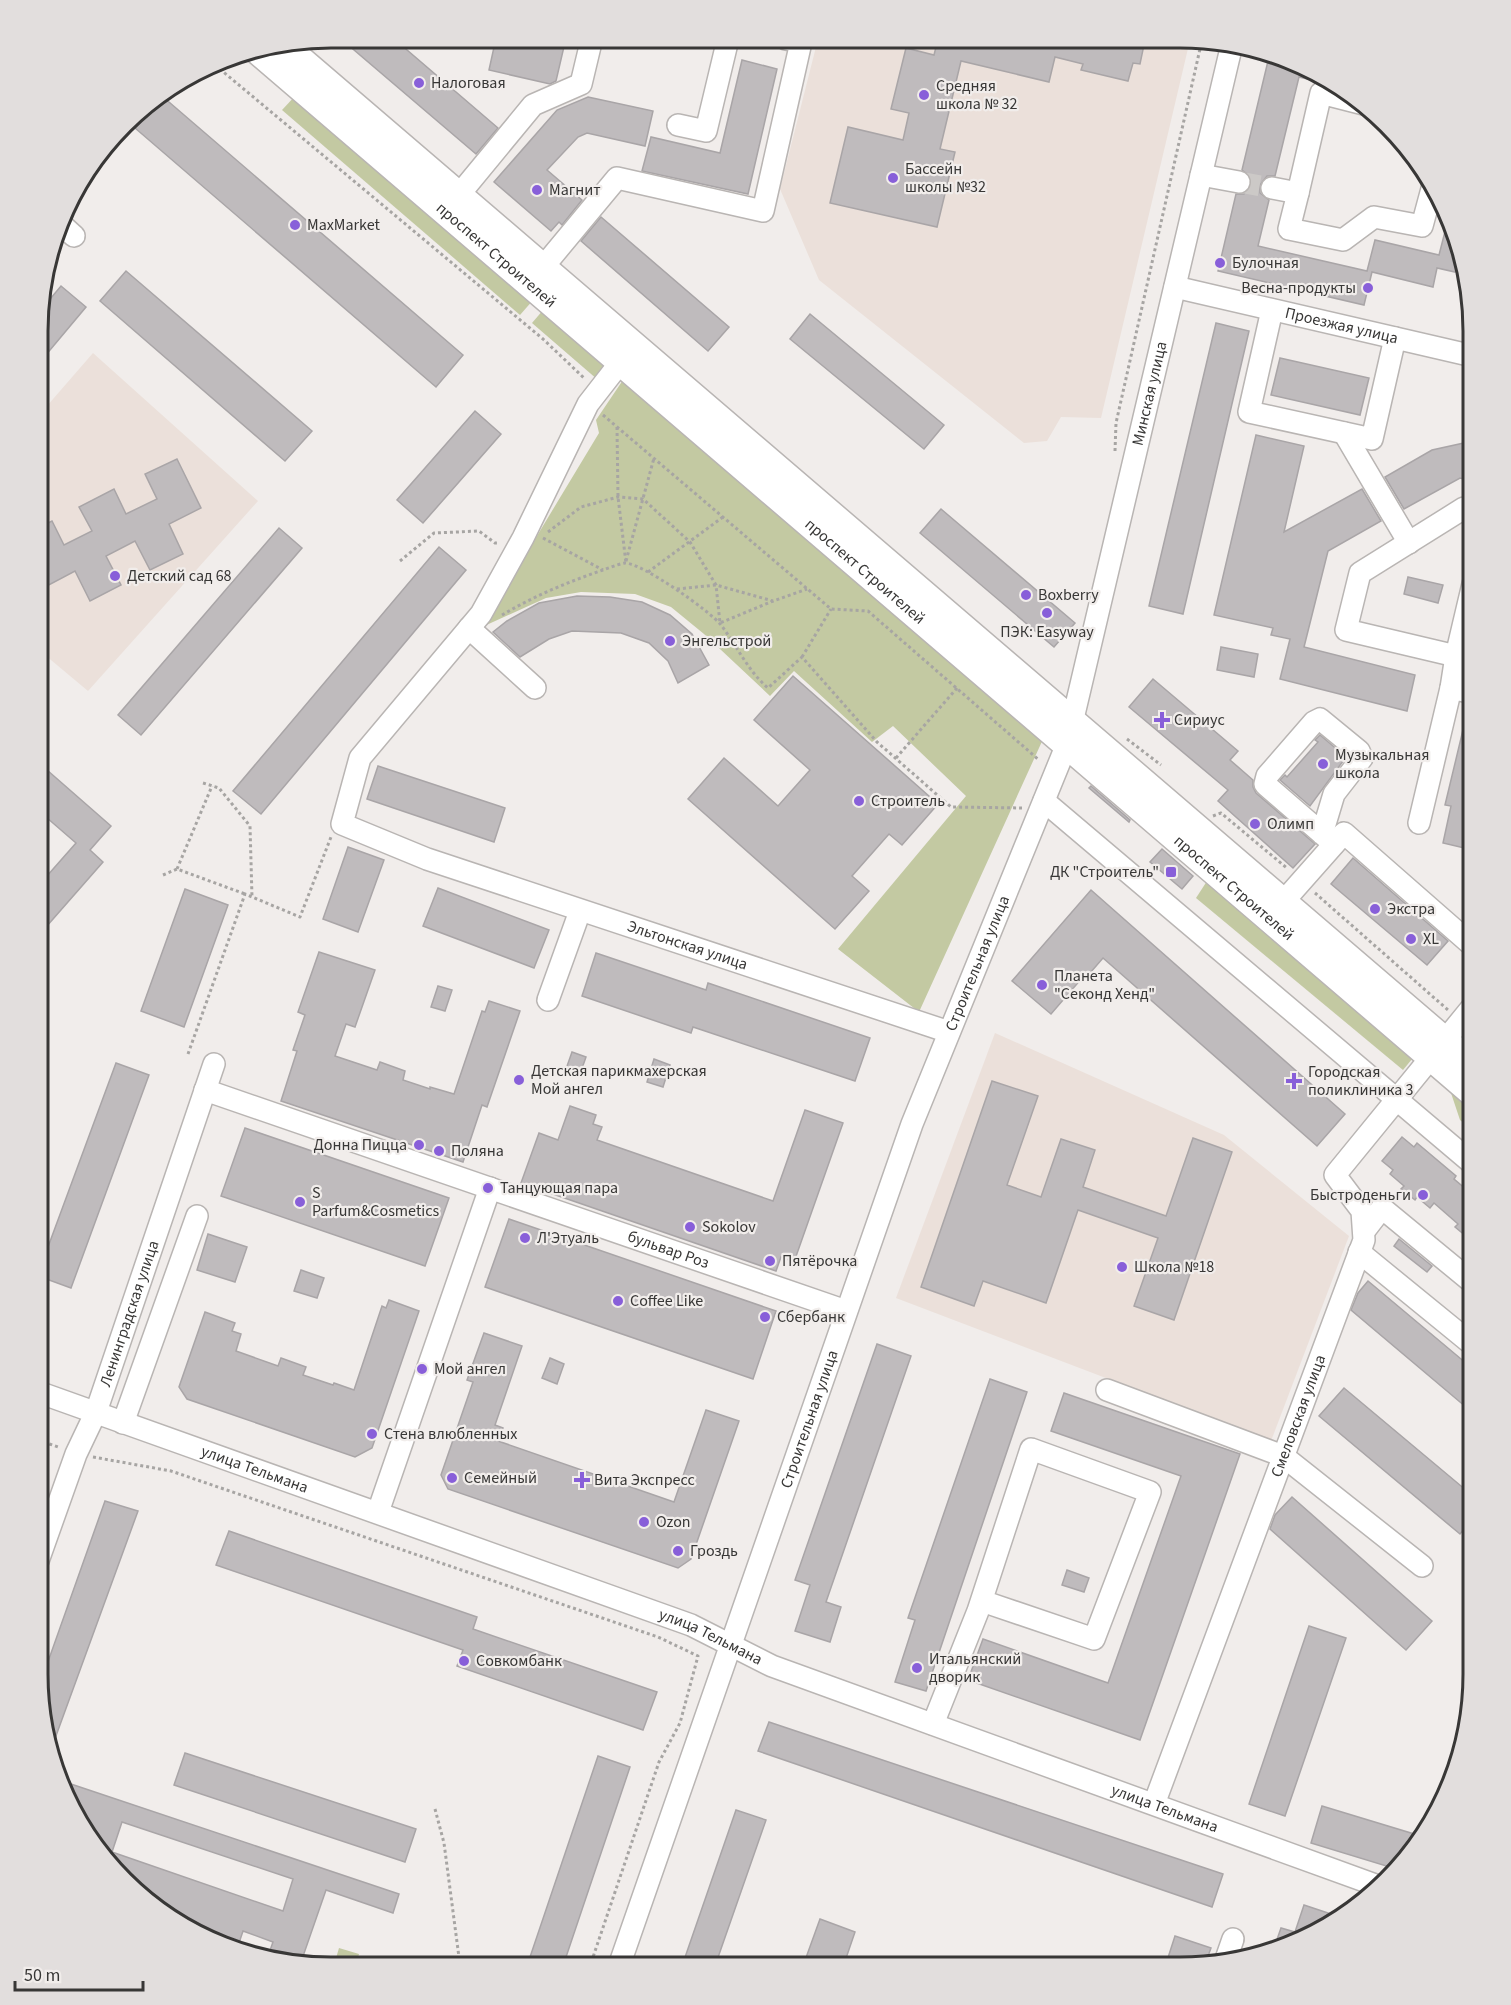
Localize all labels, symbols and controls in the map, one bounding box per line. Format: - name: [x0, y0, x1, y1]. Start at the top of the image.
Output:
- place label: Налоговая: [431, 72, 506, 94]
- place label: Средняя школа № 32: [936, 75, 1017, 115]
- marker: Налоговая: [412, 76, 426, 90]
- marker: Средняя школа № 32: [917, 88, 931, 102]
- place label: Бассейн школы №32: [905, 158, 986, 198]
- marker: Бассейн школы №32: [886, 171, 900, 185]
- place label: Магнит: [549, 179, 601, 201]
- marker: Магнит: [530, 183, 544, 197]
- street label: проспект Строителей: [431, 197, 561, 313]
- place label: MaxMarket: [307, 214, 380, 236]
- marker: MaxMarket: [288, 218, 302, 232]
- place label: Булочная: [1232, 252, 1299, 274]
- marker: Булочная: [1213, 256, 1227, 270]
- place label: Весна-продукты: [1241, 277, 1356, 299]
- marker: Весна-продукты: [1361, 281, 1375, 295]
- street label: Проезжая улица: [1283, 302, 1400, 349]
- street label: Минская улица: [1127, 339, 1173, 448]
- street label: проспект Строителей: [800, 514, 930, 629]
- place label: Детский сад 68: [127, 565, 232, 587]
- marker: Детский сад 68: [108, 569, 122, 583]
- place label: Boxberry: [1038, 584, 1099, 606]
- marker: Boxberry: [1019, 588, 1033, 602]
- marker: ПЭК: Easyway: [1040, 606, 1054, 620]
- place label: ПЭК: Easyway: [1000, 621, 1094, 643]
- place label: Энгельстрой: [682, 630, 771, 652]
- marker: Энгельстрой: [663, 634, 677, 648]
- place label: Сириус: [1174, 709, 1225, 731]
- marker: Сириус: [1155, 713, 1169, 727]
- place label: Музыкальная школа: [1335, 744, 1429, 784]
- marker: Музыкальная школа: [1316, 757, 1330, 771]
- place label: Строитель: [871, 790, 945, 812]
- marker: Строитель: [852, 794, 866, 808]
- place label: Олимп: [1267, 813, 1314, 835]
- marker: Олимп: [1248, 817, 1262, 831]
- street label: проспект Строителей: [1169, 830, 1299, 946]
- place label: ДК "Строитель": [1050, 861, 1159, 883]
- marker: ДК "Строитель": [1164, 865, 1178, 879]
- street label: Строительная улица: [940, 892, 1015, 1035]
- place label: Экстра: [1387, 898, 1435, 920]
- marker: Экстра: [1368, 902, 1382, 916]
- street label: Эльтонская улица: [624, 915, 751, 976]
- place label: XL: [1423, 928, 1439, 950]
- marker: XL: [1404, 932, 1418, 946]
- place label: Планета "Секонд Хенд": [1054, 965, 1155, 1005]
- marker: Планета "Секонд Хенд": [1035, 978, 1049, 992]
- place label: Детская парикмахерская Мой ангел: [531, 1060, 707, 1100]
- place label: Городская поликлиника 3: [1308, 1061, 1414, 1101]
- marker: Городская поликлиника 3: [1285, 1072, 1303, 1090]
- marker: Детская парикмахерская Мой ангел: [512, 1073, 526, 1087]
- place label: Донна Пицца: [313, 1134, 407, 1156]
- marker: Донна Пицца: [412, 1138, 426, 1152]
- place label: Поляна: [451, 1140, 504, 1162]
- marker: Поляна: [432, 1144, 446, 1158]
- place label: Танцующая пара: [500, 1177, 618, 1199]
- marker: Танцующая пара: [481, 1181, 495, 1195]
- place label: S Parfum&Cosmetics: [312, 1182, 440, 1222]
- place label: Быстроденьги: [1310, 1184, 1411, 1206]
- marker: Быстроденьги: [1416, 1188, 1430, 1202]
- marker: S Parfum&Cosmetics: [293, 1195, 307, 1209]
- place label: Sokolov: [702, 1216, 756, 1238]
- marker: Sokolov: [683, 1220, 697, 1234]
- street label: бульвар Роз: [624, 1225, 712, 1274]
- place label: Л'Этуаль: [537, 1227, 599, 1249]
- marker: Л'Этуаль: [518, 1231, 532, 1245]
- street label: Ленинградская улица: [94, 1237, 164, 1390]
- place label: Пятёрочка: [782, 1250, 857, 1272]
- marker: Пятёрочка: [763, 1254, 777, 1268]
- place label: Школа №18: [1134, 1256, 1214, 1278]
- marker: Школа №18: [1115, 1260, 1129, 1274]
- place label: Coffee Like: [630, 1290, 703, 1312]
- marker: Coffee Like: [611, 1294, 625, 1308]
- place label: Сбербанк: [777, 1306, 845, 1328]
- marker: Сбербанк: [758, 1310, 772, 1324]
- street label: Строительная улица: [775, 1347, 843, 1491]
- street label: Смеловская улица: [1266, 1352, 1331, 1480]
- place label: Мой ангел: [434, 1358, 506, 1380]
- marker: Мой ангел: [415, 1362, 429, 1376]
- place label: Стена влюбленных: [384, 1423, 517, 1445]
- marker: Стена влюбленных: [365, 1427, 379, 1441]
- street label: улица Тельмана: [198, 1440, 311, 1499]
- place label: Семейный: [464, 1467, 537, 1489]
- place label: Вита Экспресс: [594, 1469, 695, 1491]
- marker: Семейный: [445, 1471, 459, 1485]
- marker: Вита Экспресс: [575, 1473, 589, 1487]
- place label: Ozon: [656, 1511, 691, 1533]
- marker: Ozon: [637, 1515, 651, 1529]
- place label: Гроздь: [690, 1540, 738, 1562]
- marker: Гроздь: [671, 1544, 685, 1558]
- street label: улица Тельмана: [656, 1603, 766, 1670]
- place label: Итальянский дворик: [929, 1648, 1021, 1688]
- place label: Совкомбанк: [476, 1650, 562, 1672]
- marker: Совкомбанк: [457, 1654, 471, 1668]
- marker: Итальянский дворик: [910, 1661, 924, 1675]
- street label: улица Тельмана: [1108, 1779, 1221, 1838]
- scale bar: [15, 1954, 142, 1992]
- text: 50 m: [24, 1963, 60, 1988]

